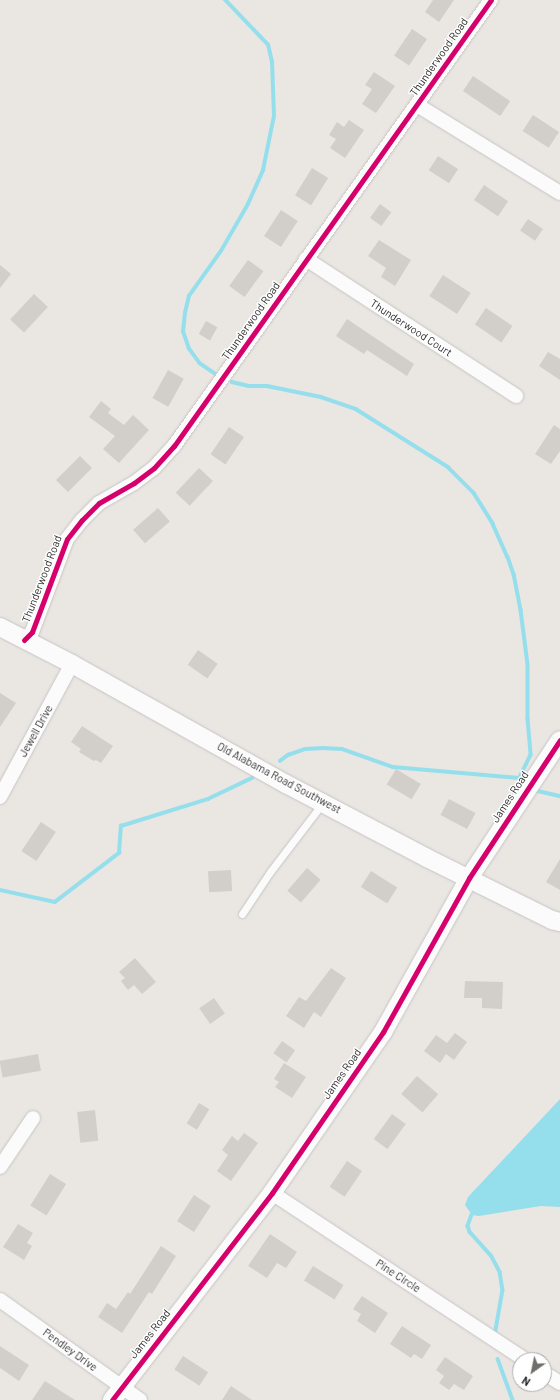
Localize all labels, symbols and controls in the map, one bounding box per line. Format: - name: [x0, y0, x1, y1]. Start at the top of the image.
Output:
- street label: Thunderwood Road: [407, 15, 471, 99]
- street label: Thunderwood Road: [219, 279, 283, 363]
- street label: Thunderwood Court: [368, 297, 454, 359]
- street label: Thunderwood Road: [19, 534, 65, 624]
- street label: Jewell Drive: [16, 703, 56, 759]
- street label: Old Alabama Road Southwest: [215, 740, 343, 816]
- street label: James Road: [489, 769, 531, 825]
- street label: James Road: [320, 1046, 364, 1102]
- street label: Pine Circle: [373, 1257, 423, 1295]
- street label: James Road: [127, 1307, 173, 1361]
- street label: Pendley Drive: [40, 1326, 100, 1374]
- north arrow: [512, 1352, 552, 1392]
- text: N: [519, 1374, 532, 1389]

